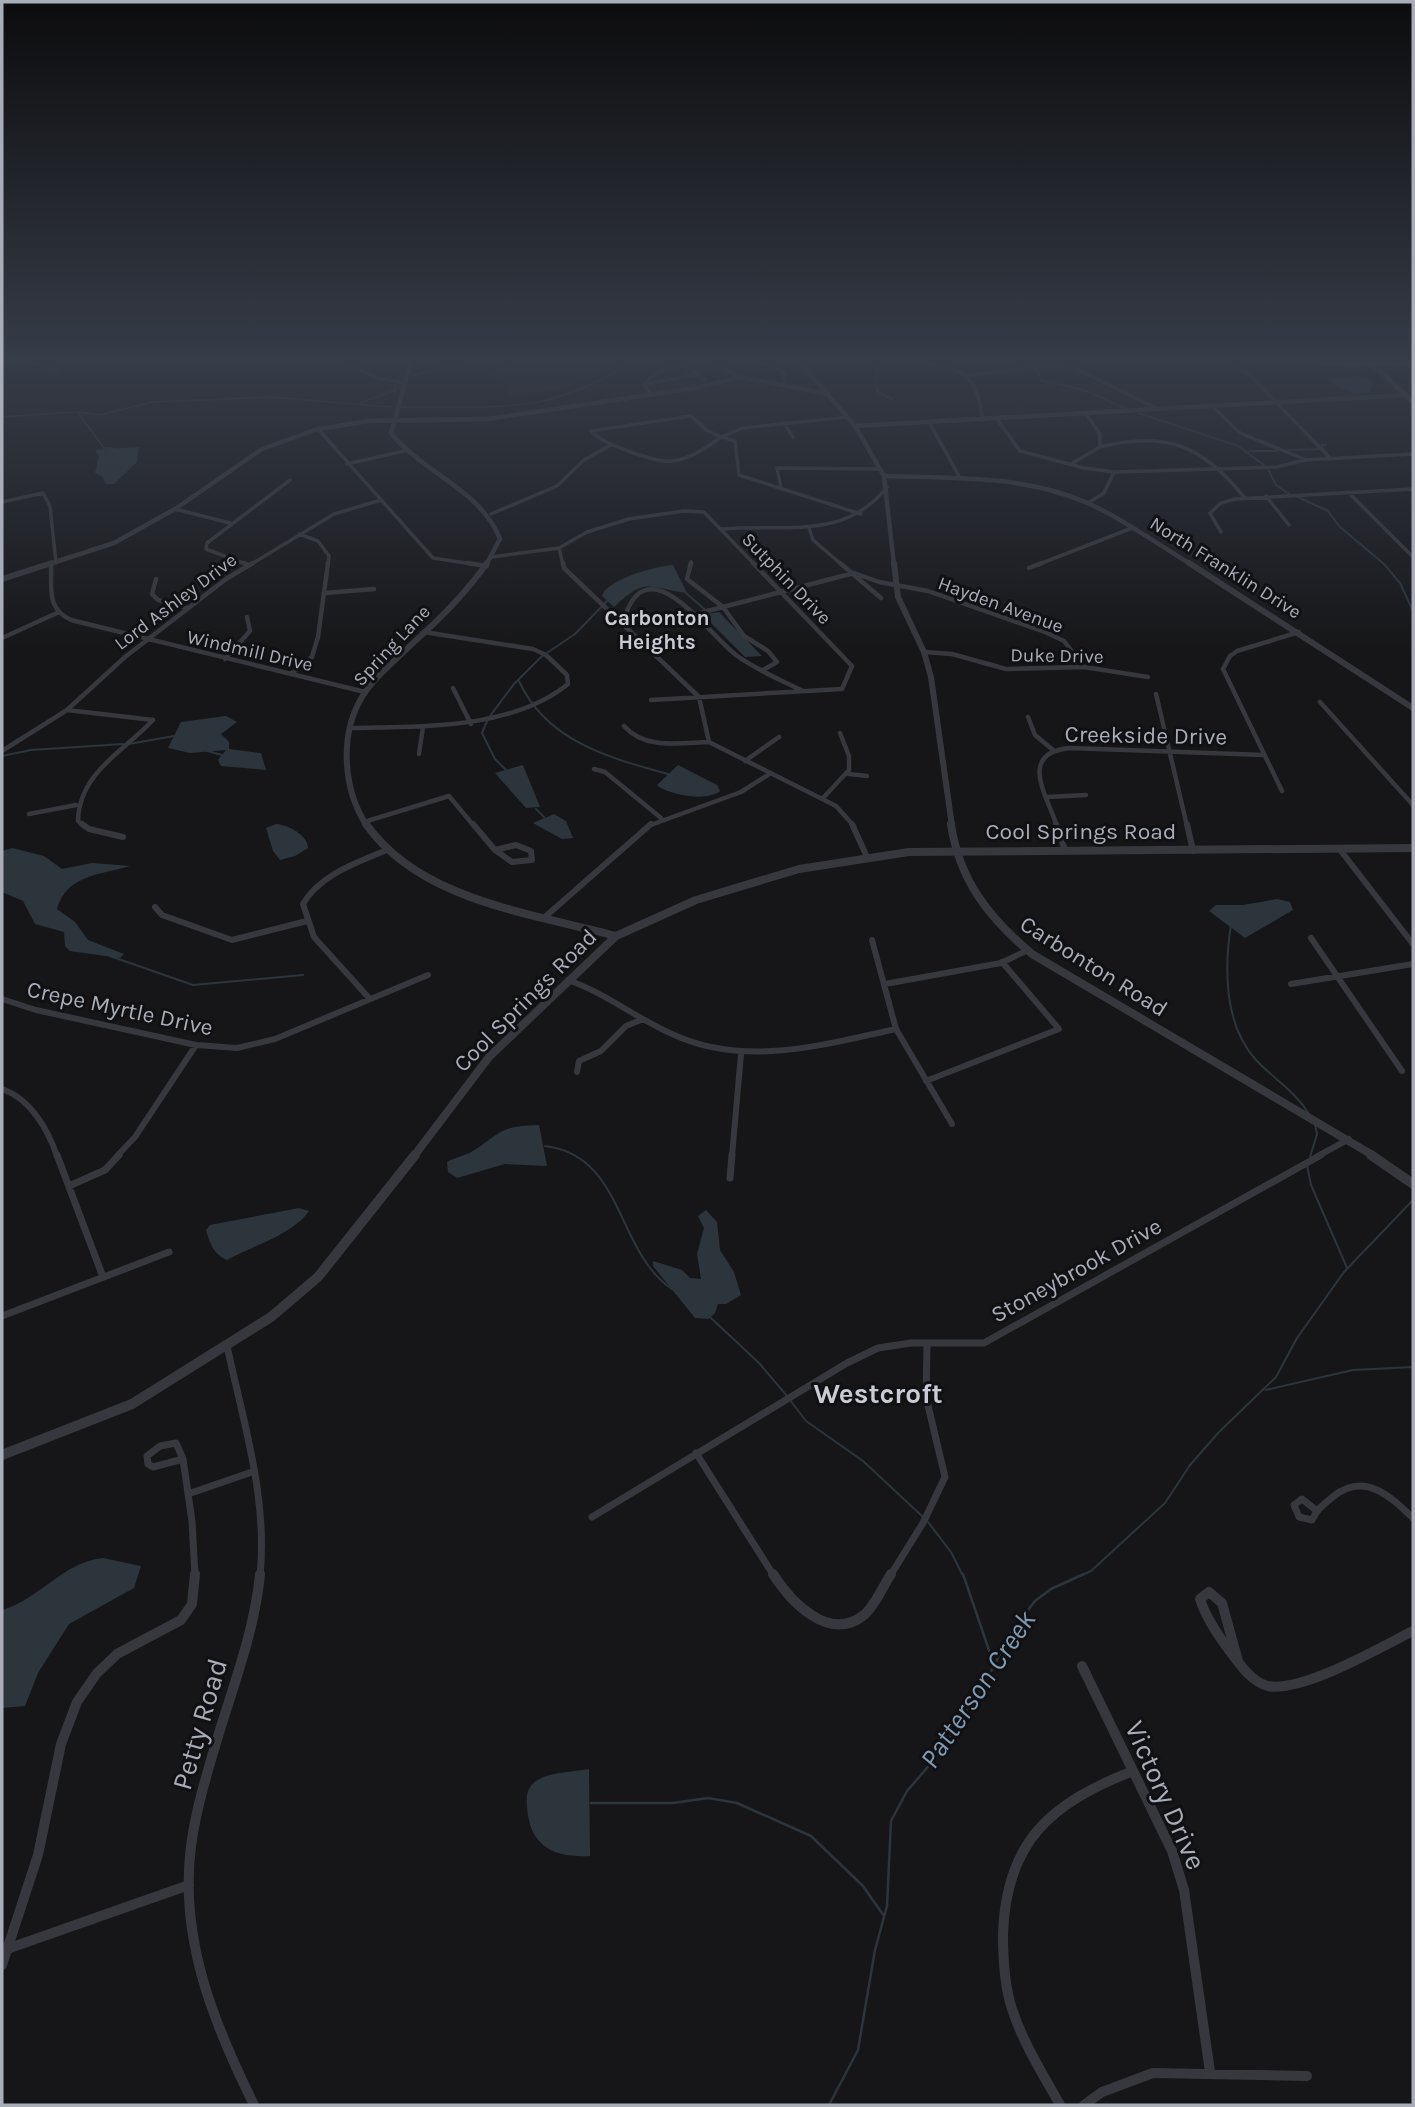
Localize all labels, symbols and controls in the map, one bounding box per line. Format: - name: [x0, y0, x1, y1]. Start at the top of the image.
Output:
- street label: North Franklin Drive: [1146, 512, 1305, 623]
- street label: Sutphin Drive: [737, 528, 835, 629]
- street label: Lord Ashley Drive: [110, 549, 241, 655]
- street label: Hayden Avenue: [935, 572, 1066, 638]
- street label: Spring Lane: [349, 601, 435, 691]
- district label: Carbonton Heights: [605, 606, 709, 654]
- street label: Windmill Drive: [185, 626, 315, 676]
- street label: Duke Drive: [1010, 644, 1104, 668]
- street label: Creekside Drive: [1064, 721, 1227, 750]
- street label: Cool Springs Road: [985, 818, 1177, 845]
- street label: Carbonton Road: [1015, 910, 1172, 1023]
- street label: Cool Springs Road: [448, 923, 602, 1077]
- street label: Crepe Myrtle Drive: [24, 976, 215, 1041]
- street label: Stoneybrook Drive: [986, 1212, 1166, 1328]
- district label: Westcroft: [813, 1377, 943, 1410]
- water label: Patterson Creek: [913, 1604, 1043, 1774]
- street label: Petty Road: [165, 1655, 234, 1794]
- street label: Victory Drive: [1118, 1716, 1213, 1875]

